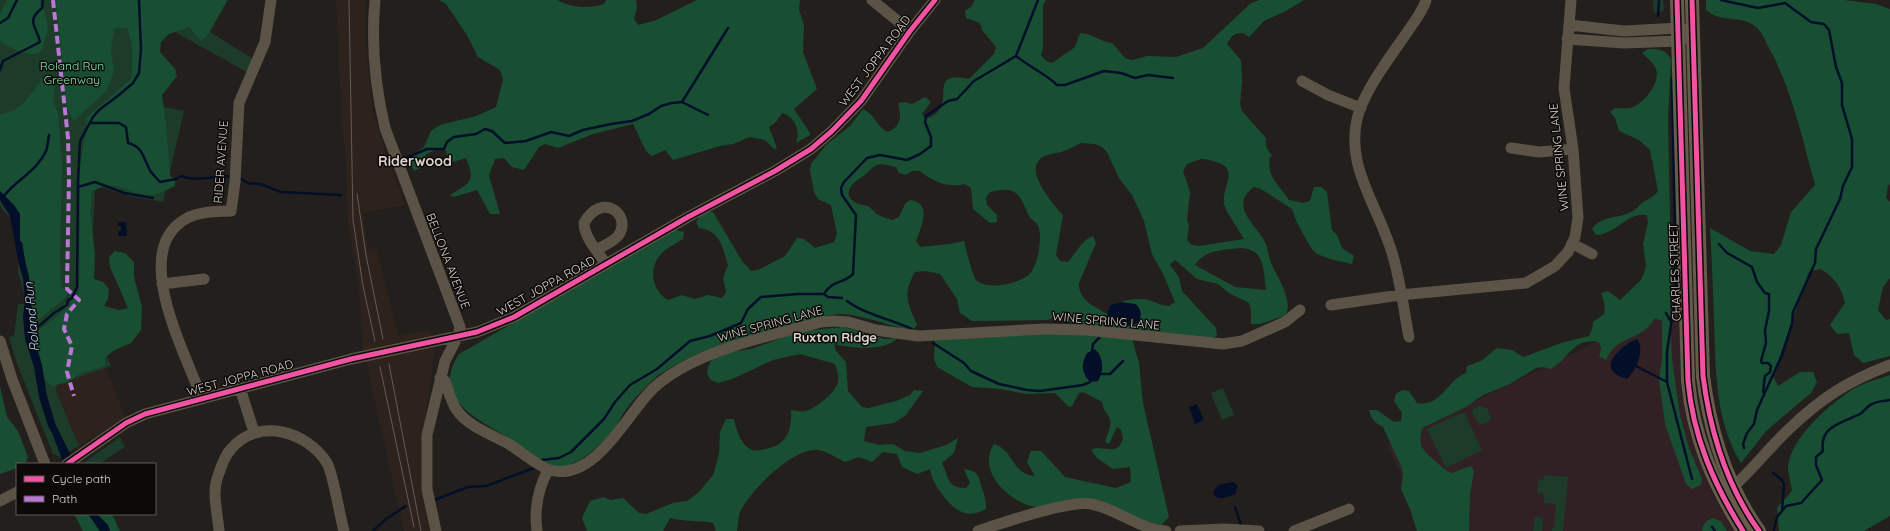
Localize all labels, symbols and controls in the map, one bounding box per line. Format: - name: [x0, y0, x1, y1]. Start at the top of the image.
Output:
- street label: WEST JOPPA ROAD: [835, 12, 914, 109]
- park label: Roland Run Greenway: [40, 58, 104, 87]
- street label: WINE SPRING LANE: [1545, 102, 1572, 212]
- street label: RIDER AVENUE: [210, 120, 231, 204]
- district label: Riderwood: [378, 152, 452, 170]
- street label: BELLONA AVENUE: [423, 211, 474, 311]
- street label: CHARLES STREET: [1665, 223, 1684, 321]
- street label: WEST JOPPA ROAD: [494, 252, 598, 319]
- water label: Roland Run: [20, 281, 42, 352]
- street label: WINE SPRING LANE: [716, 302, 824, 345]
- street label: WINE SPRING LANE: [1051, 308, 1161, 333]
- district label: Ruxton Ridge: [793, 329, 877, 345]
- street label: WEST JOPPA ROAD: [185, 356, 295, 399]
- legend: [16, 463, 156, 515]
- text: Cycle path: [52, 471, 111, 486]
- text: Path: [52, 491, 77, 506]

